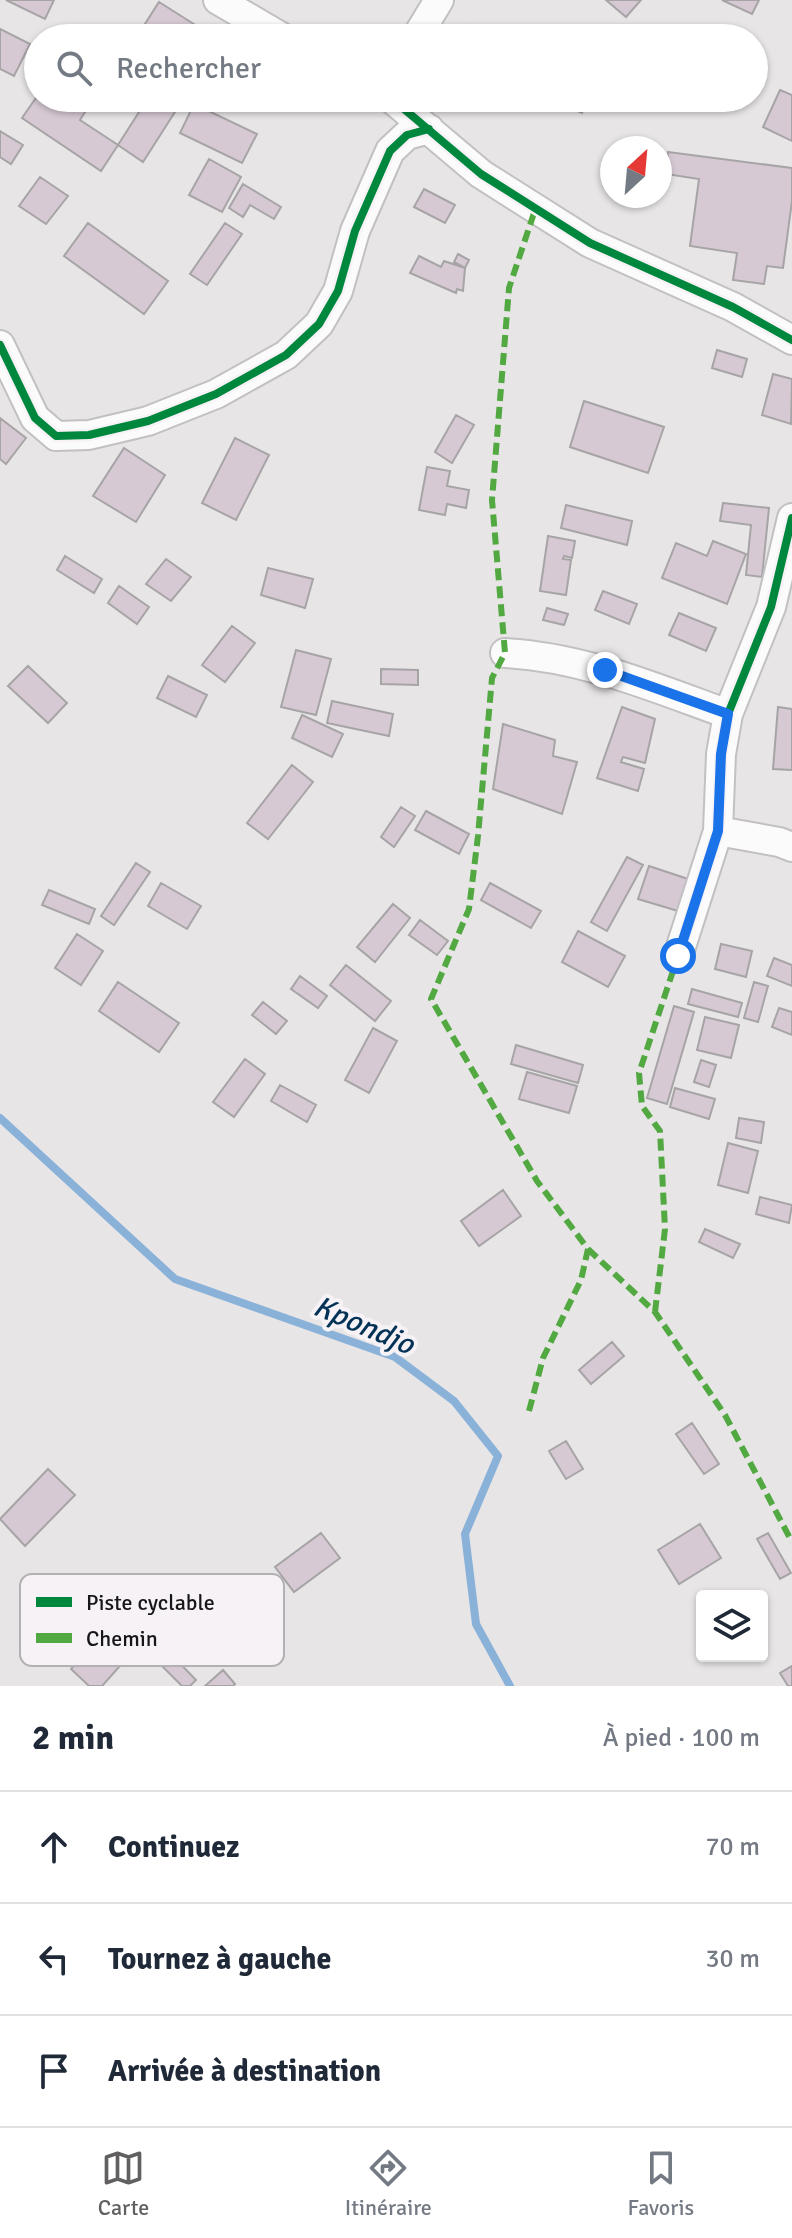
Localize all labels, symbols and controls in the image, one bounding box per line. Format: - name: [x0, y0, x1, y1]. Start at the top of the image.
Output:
- search box: [24, 24, 768, 112]
- icon: search: [52, 46, 96, 90]
- text: Rechercher: [116, 50, 261, 87]
- north arrow: [600, 136, 672, 208]
- route end: [587, 652, 623, 688]
- route start: [660, 938, 696, 974]
- water label: Kpondjo: [308, 1288, 421, 1364]
- legend: [20, 1574, 284, 1666]
- text: Piste cyclable: [86, 1589, 215, 1616]
- map controls: [696, 1590, 768, 1662]
- button: layers: [696, 1590, 768, 1662]
- text: Chemin: [86, 1625, 158, 1652]
- text: 2 min: [32, 1717, 114, 1759]
- text: À pied · 100 m: [603, 1722, 760, 1754]
- icon: ahead: [32, 1825, 76, 1869]
- text: Continuez: [108, 1829, 240, 1866]
- text: 70 m: [705, 1831, 760, 1863]
- icon: left: [32, 1937, 76, 1981]
- text: Tournez à gauche: [108, 1941, 331, 1978]
- text: 30 m: [705, 1943, 760, 1975]
- icon: arrive: [32, 2049, 76, 2093]
- text: Arrivée à destination: [108, 2053, 381, 2090]
- tab: Carte: [98, 2146, 149, 2221]
- tab: Itinéraire: [345, 2146, 432, 2221]
- tab: Favoris: [627, 2146, 694, 2221]

